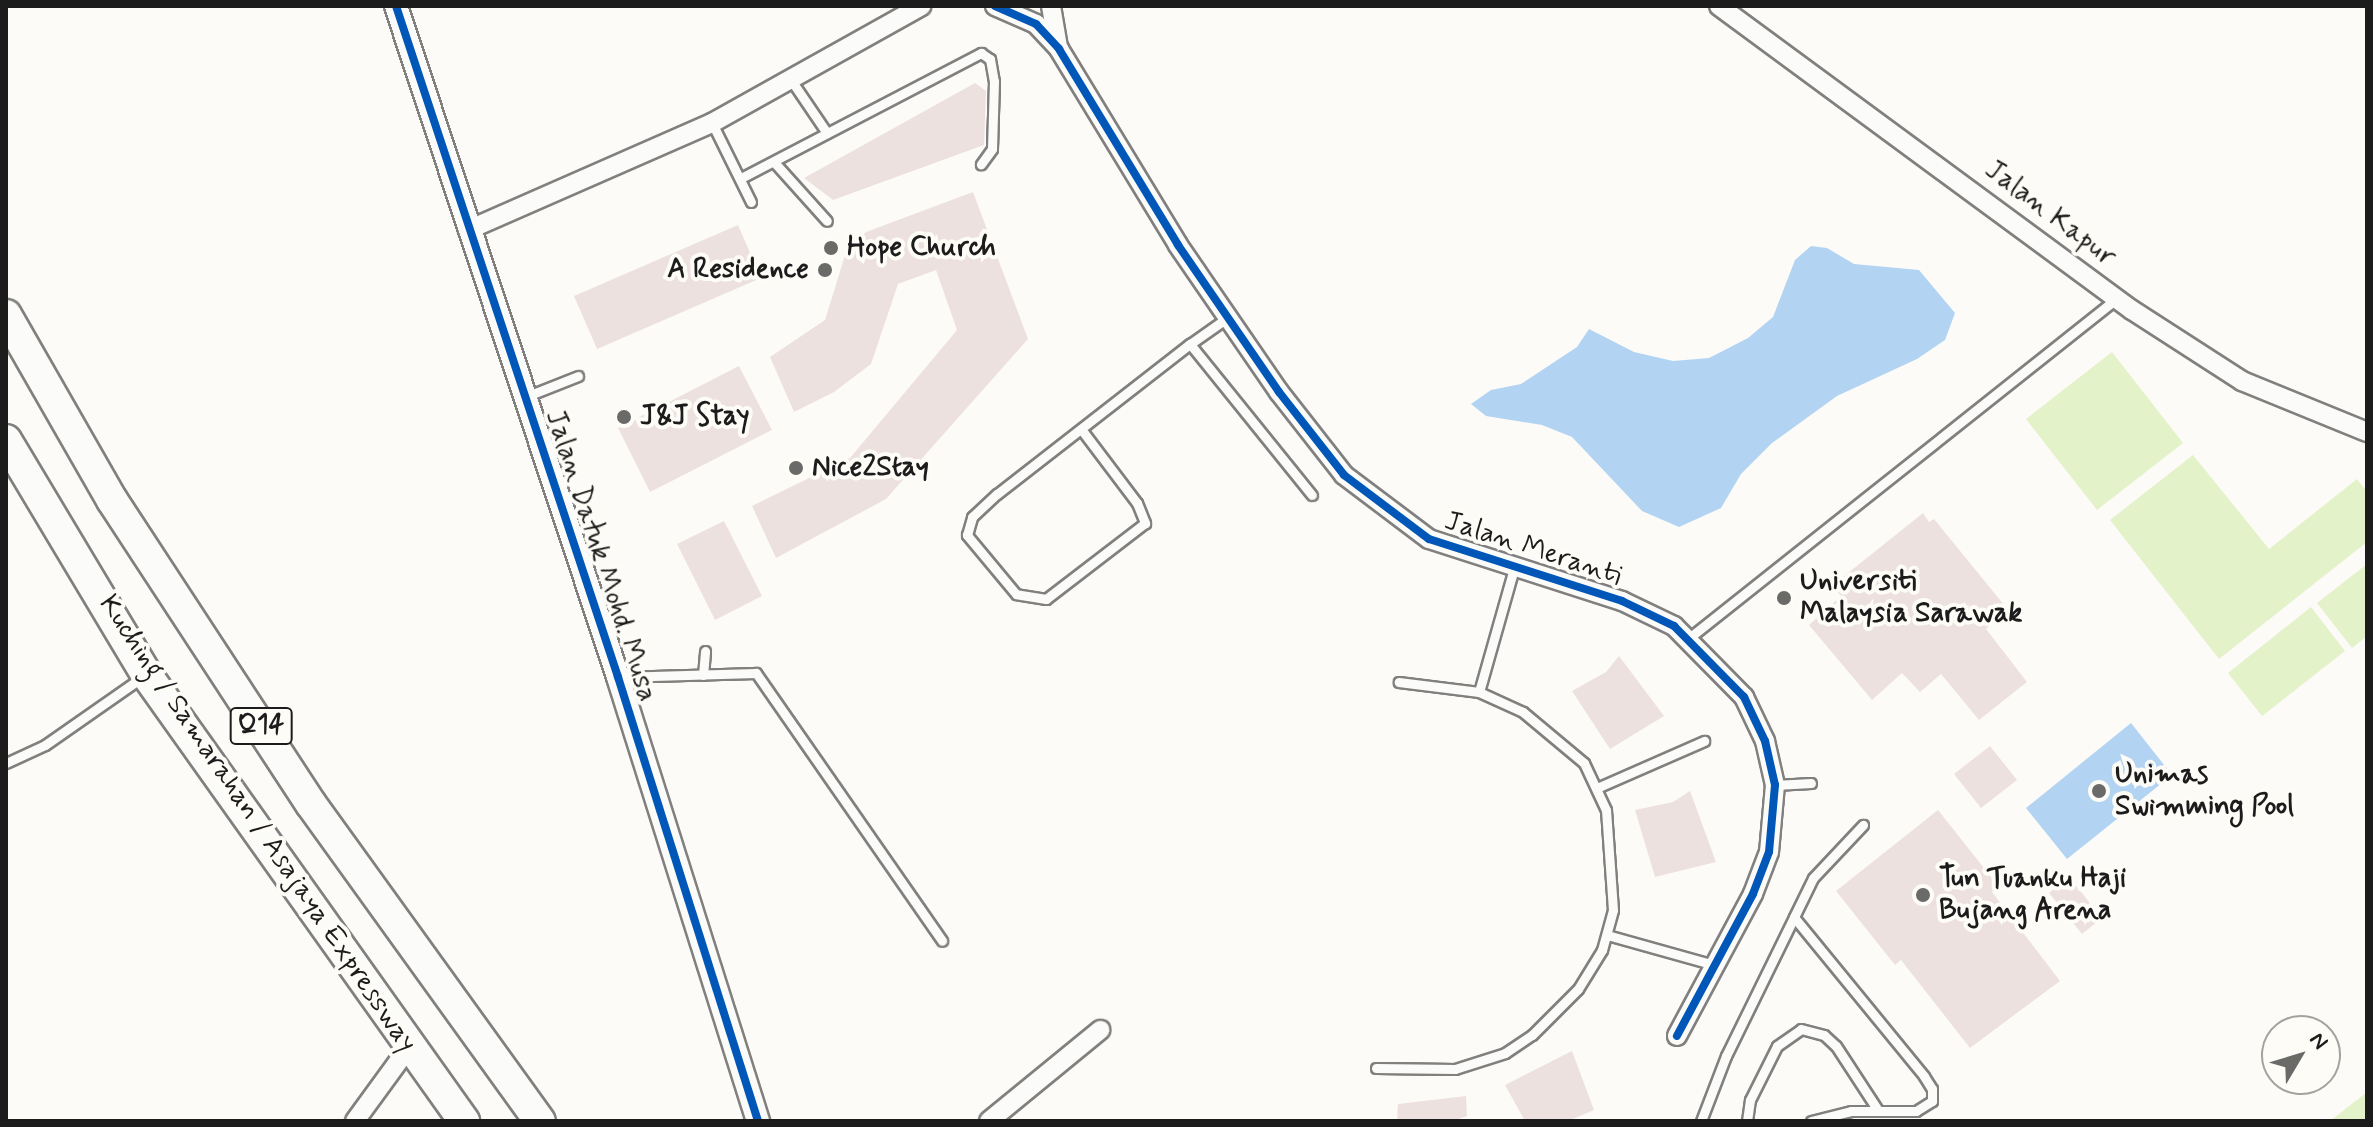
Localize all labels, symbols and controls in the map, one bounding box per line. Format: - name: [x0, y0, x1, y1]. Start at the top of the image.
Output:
- street label: Jalan Kapur: [1980, 155, 2120, 273]
- place label: Hope Church: [847, 231, 998, 265]
- marker: Hope Church: [822, 239, 840, 257]
- place label: A Residence: [665, 253, 809, 287]
- marker: A Residence: [816, 261, 834, 279]
- place label: J&J Stay: [640, 400, 749, 434]
- street label: Jalan Datuk Mohd. Musa: [537, 406, 663, 706]
- marker: J&J Stay: [615, 408, 633, 426]
- place label: Nice2Stay: [812, 451, 929, 485]
- marker: Nice2Stay: [787, 459, 805, 477]
- street label: Jalan Meranti: [1441, 505, 1625, 593]
- place label: Universiti Malaysia Sarawak: [1800, 565, 2022, 631]
- street label: Kuching / Samarahan / Asajaya Expressway: [90, 588, 424, 1060]
- marker: Universiti Malaysia Sarawak: [1775, 589, 1793, 607]
- road number: Q14: [229, 704, 293, 748]
- place label: Unimas Swimming Pool: [2115, 758, 2294, 824]
- marker: Unimas Swimming Pool: [2090, 782, 2108, 800]
- place label: Tun Tuanku Haji Bujang Arena: [1939, 862, 2129, 928]
- marker: Tun Tuanku Haji Bujang Arena: [1914, 886, 1932, 904]
- north arrow: [2261, 1015, 2341, 1095]
- text: N: [2303, 1027, 2334, 1056]

